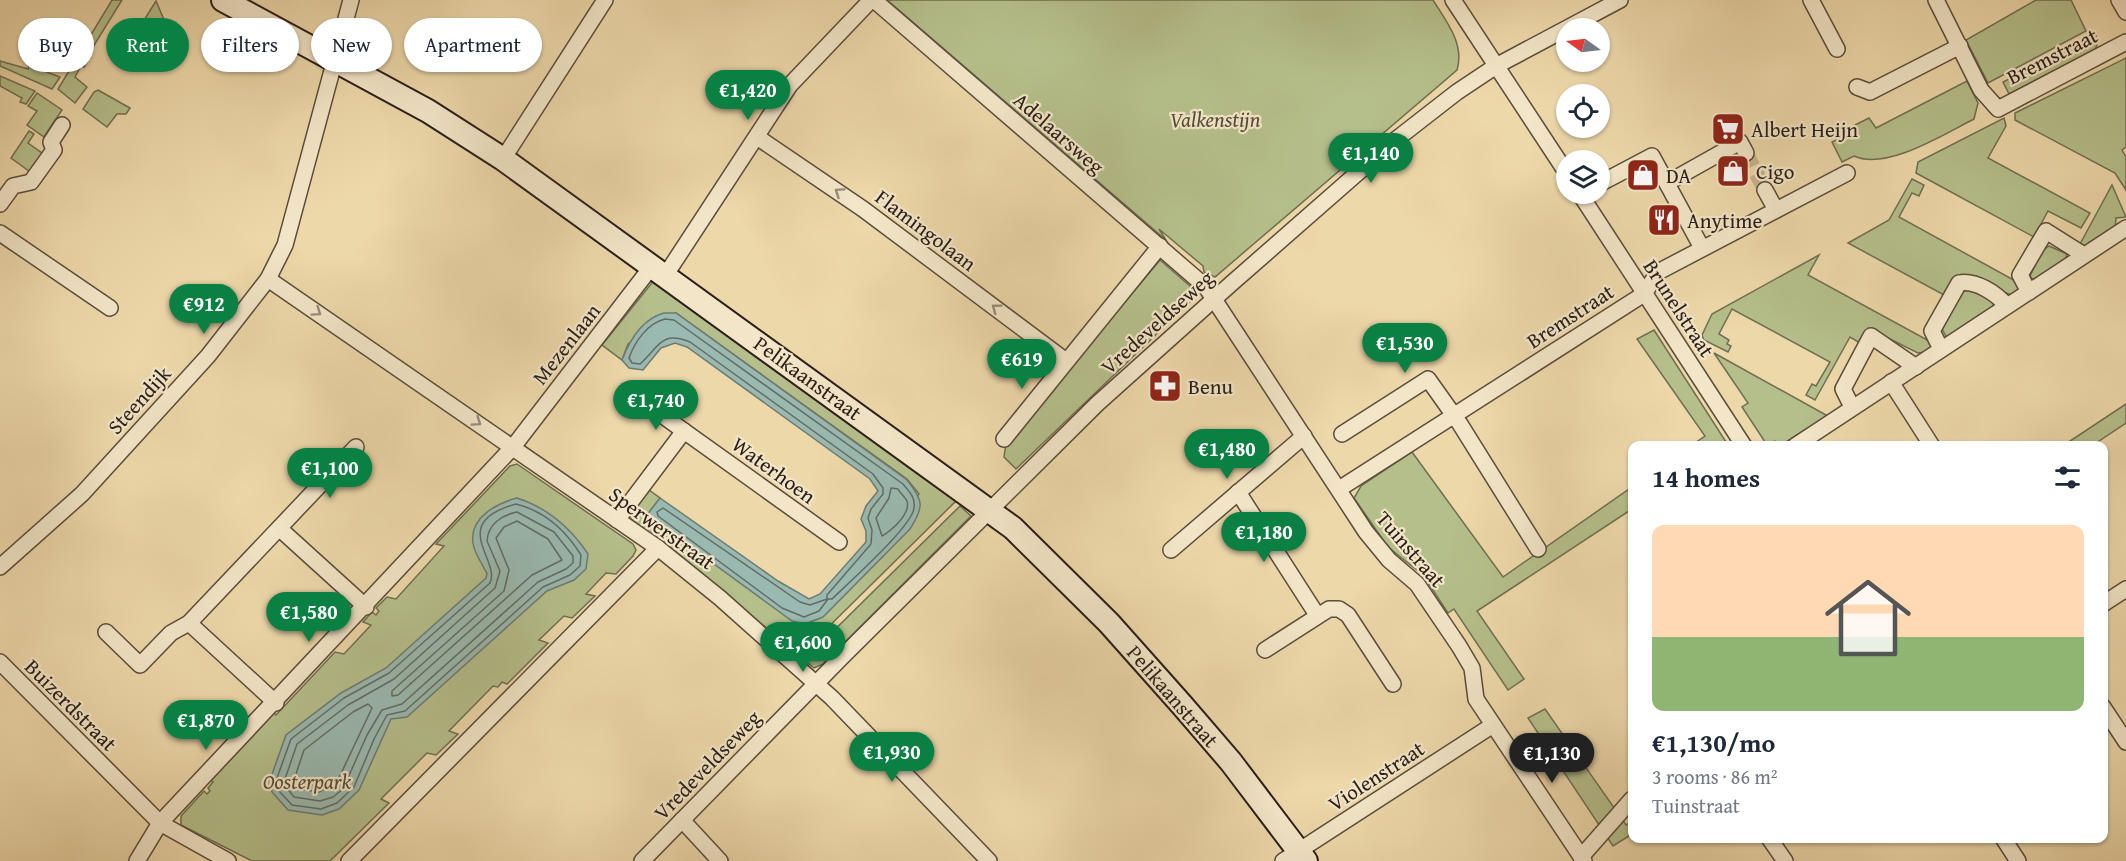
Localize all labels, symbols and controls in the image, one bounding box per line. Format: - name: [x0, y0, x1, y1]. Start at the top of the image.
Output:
- chip: Buy: [18, 18, 94, 72]
- chip: Rent: [106, 18, 189, 72]
- chip: Filters: [201, 18, 299, 72]
- chip: New: [311, 18, 392, 72]
- chip: Apartment: [404, 18, 542, 72]
- north arrow: [1556, 18, 1610, 72]
- map controls: [1556, 18, 1610, 204]
- street label: Bremstraat: [2001, 20, 2104, 92]
- pin: €1,420: [699, 70, 797, 121]
- text: €1,420: [719, 75, 777, 104]
- button: locate: [1556, 84, 1610, 138]
- street label: Adelaarsweg: [1007, 85, 1112, 182]
- park label: Valkenstijn: [1170, 104, 1261, 135]
- supermarket icon: Albert Heijn: [1710, 111, 1746, 147]
- place label: Albert Heijn: [1751, 114, 1858, 145]
- pin: €1,140: [1322, 133, 1420, 184]
- text: €1,140: [1342, 138, 1400, 167]
- button: layers: [1556, 150, 1610, 204]
- shop icon: Cigo: [1715, 153, 1751, 189]
- place label: Cigo: [1756, 156, 1794, 187]
- shop icon: DA: [1625, 157, 1661, 193]
- place label: DA: [1666, 160, 1691, 191]
- street label: Flamingolaan: [869, 182, 983, 278]
- one-way arrow: [835, 188, 846, 199]
- restaurant icon: Anytime: [1646, 202, 1682, 238]
- place label: Anytime: [1687, 205, 1762, 236]
- street label: Brunelstraat: [1636, 253, 1723, 363]
- street label: Vredeveldseweg: [1094, 262, 1221, 381]
- street label: Bremstraat: [1520, 276, 1620, 356]
- pin: €912: [168, 284, 240, 335]
- text: €912: [183, 289, 225, 318]
- street label: Mezenlaan: [524, 297, 608, 391]
- one-way arrow: [992, 304, 1003, 315]
- one-way arrow: [310, 305, 321, 316]
- pin: €1,530: [1356, 323, 1454, 374]
- street label: Pelikaanstraat: [748, 328, 869, 428]
- text: €1,530: [1376, 328, 1434, 357]
- pin: €619: [986, 339, 1058, 390]
- text: €619: [1001, 344, 1043, 373]
- street label: Steendijk: [100, 359, 178, 441]
- pharmacy icon: Benu: [1147, 368, 1183, 404]
- place label: Benu: [1188, 371, 1234, 402]
- pin: €1,740: [607, 380, 705, 431]
- text: €1,740: [627, 385, 685, 414]
- one-way arrow: [471, 415, 482, 426]
- street label: Waterhoen: [726, 429, 823, 511]
- pin: €1,480: [1178, 429, 1276, 480]
- text: €1,480: [1198, 434, 1256, 463]
- pin: €1,100: [281, 448, 379, 499]
- text: €1,100: [301, 453, 359, 482]
- text: 14 homes: [1652, 458, 1760, 497]
- icon: filters: [2051, 461, 2084, 494]
- street label: Sperwerstraat: [603, 479, 722, 577]
- street label: Tuinstraat: [1369, 504, 1453, 594]
- pin: €1,180: [1215, 512, 1313, 563]
- text: €1,180: [1235, 517, 1293, 546]
- icon: home: [1814, 564, 1922, 672]
- pin: €1,580: [260, 592, 358, 643]
- text: €1,580: [280, 597, 338, 626]
- pin: €1,600: [754, 622, 852, 673]
- text: €1,600: [774, 627, 832, 656]
- street label: Pelikaanstraat: [1120, 638, 1227, 754]
- street label: Buizerdstraat: [18, 652, 125, 759]
- pin: €1,870: [157, 700, 255, 751]
- street label: Vredeveldseweg: [646, 702, 768, 827]
- text: €1,870: [177, 705, 235, 734]
- text: €1,130/mo: [1652, 723, 1775, 762]
- pin: €1,930: [843, 732, 941, 783]
- street label: Violenstraat: [1322, 733, 1431, 819]
- pin: €1,130: [1503, 733, 1601, 784]
- text: €1,930: [863, 737, 921, 766]
- text: €1,130: [1523, 738, 1581, 767]
- text: 3 rooms · 86 m²: [1652, 762, 1778, 791]
- park label: Oosterpark: [263, 766, 352, 797]
- text: Tuinstraat: [1652, 791, 1740, 820]

